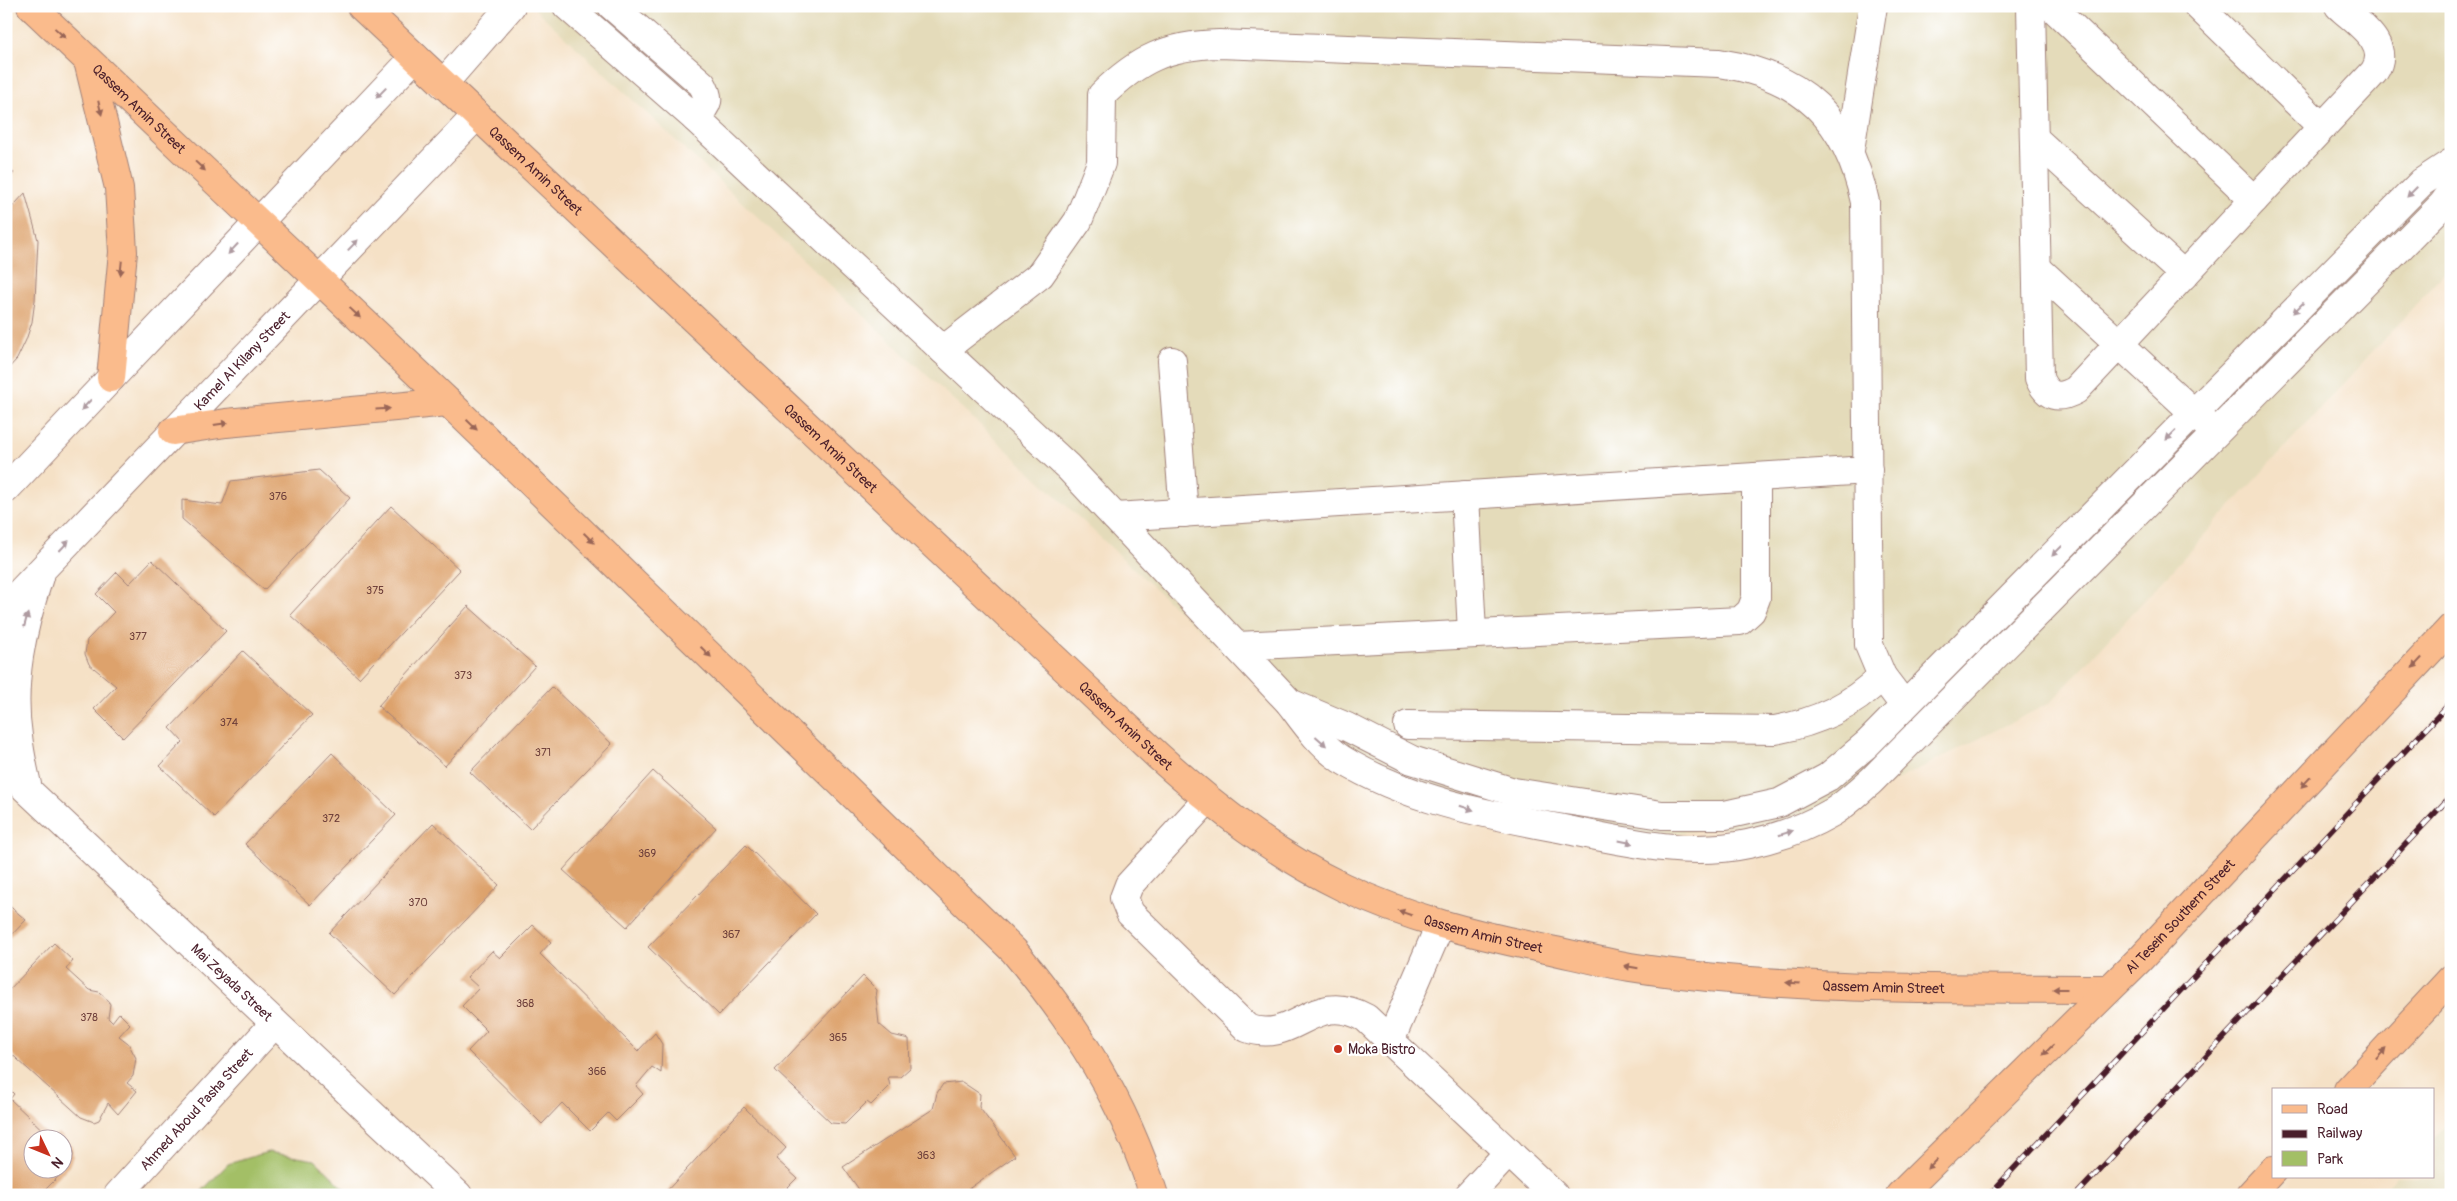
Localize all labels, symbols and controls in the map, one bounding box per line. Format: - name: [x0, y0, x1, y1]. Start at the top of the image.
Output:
- one-way arrow: [53, 28, 66, 39]
- street label: Qassem Amin Street: [88, 61, 189, 158]
- one-way arrow: [375, 86, 387, 98]
- one-way arrow: [96, 100, 104, 115]
- street label: Qassem Amin Street: [485, 123, 586, 219]
- one-way arrow: [194, 160, 206, 172]
- one-way arrow: [2406, 186, 2418, 198]
- one-way arrow: [347, 239, 359, 251]
- one-way arrow: [227, 242, 239, 254]
- one-way arrow: [117, 260, 125, 276]
- one-way arrow: [2292, 301, 2304, 313]
- street label: Kamel Al Kilany Street: [191, 307, 294, 414]
- one-way arrow: [348, 307, 360, 319]
- one-way arrow: [80, 398, 92, 410]
- street label: Qassem Amin Street: [780, 400, 881, 497]
- one-way arrow: [375, 405, 391, 413]
- one-way arrow: [466, 419, 478, 431]
- one-way arrow: [214, 420, 230, 428]
- one-way arrow: [2165, 429, 2177, 441]
- house number: 376: [269, 490, 287, 503]
- one-way arrow: [583, 532, 595, 544]
- one-way arrow: [58, 541, 70, 553]
- one-way arrow: [2051, 545, 2063, 557]
- house number: 375: [366, 584, 384, 597]
- one-way arrow: [22, 612, 30, 627]
- house number: 377: [129, 630, 147, 643]
- one-way arrow: [699, 645, 711, 657]
- one-way arrow: [2411, 657, 2423, 669]
- house number: 373: [454, 669, 472, 682]
- street label: Qassem Amin Street: [1075, 678, 1176, 774]
- house number: 374: [220, 716, 239, 729]
- one-way arrow: [1314, 735, 1326, 747]
- house number: 371: [535, 746, 551, 759]
- one-way arrow: [2300, 775, 2312, 787]
- one-way arrow: [1459, 805, 1474, 813]
- house number: 372: [322, 812, 340, 825]
- one-way arrow: [1779, 829, 1794, 837]
- one-way arrow: [1618, 838, 1634, 846]
- house number: 369: [638, 847, 656, 860]
- street label: Al Tesein Southern Street: [2122, 855, 2239, 978]
- house number: 370: [408, 896, 428, 909]
- one-way arrow: [1398, 909, 1413, 916]
- street label: Qassem Amin Street: [1421, 911, 1545, 957]
- house number: 367: [722, 928, 740, 941]
- street label: Mai Zeyada Street: [187, 940, 276, 1025]
- one-way arrow: [1623, 962, 1639, 970]
- street label: Qassem Amin Street: [1822, 977, 1945, 997]
- one-way arrow: [1785, 978, 1801, 986]
- one-way arrow: [2052, 985, 2068, 993]
- house number: 368: [516, 997, 534, 1010]
- house number: 378: [80, 1011, 98, 1024]
- house number: 365: [829, 1031, 847, 1044]
- place label: Moka Bistro: [1348, 1041, 1416, 1058]
- marker: Moka Bistro: [1332, 1043, 1344, 1055]
- one-way arrow: [2042, 1044, 2054, 1056]
- street label: Ahmed Aboud Pasha Street: [137, 1045, 257, 1174]
- one-way arrow: [2375, 1048, 2387, 1060]
- house number: 366: [588, 1065, 606, 1078]
- legend: [2272, 1088, 2434, 1178]
- text: Road: [2317, 1100, 2348, 1119]
- text: Railway: [2317, 1124, 2363, 1143]
- north arrow: [22, 1128, 72, 1178]
- house number: 363: [917, 1149, 935, 1162]
- text: Park: [2317, 1150, 2344, 1169]
- text: N: [48, 1153, 67, 1172]
- one-way arrow: [1926, 1158, 1938, 1170]

